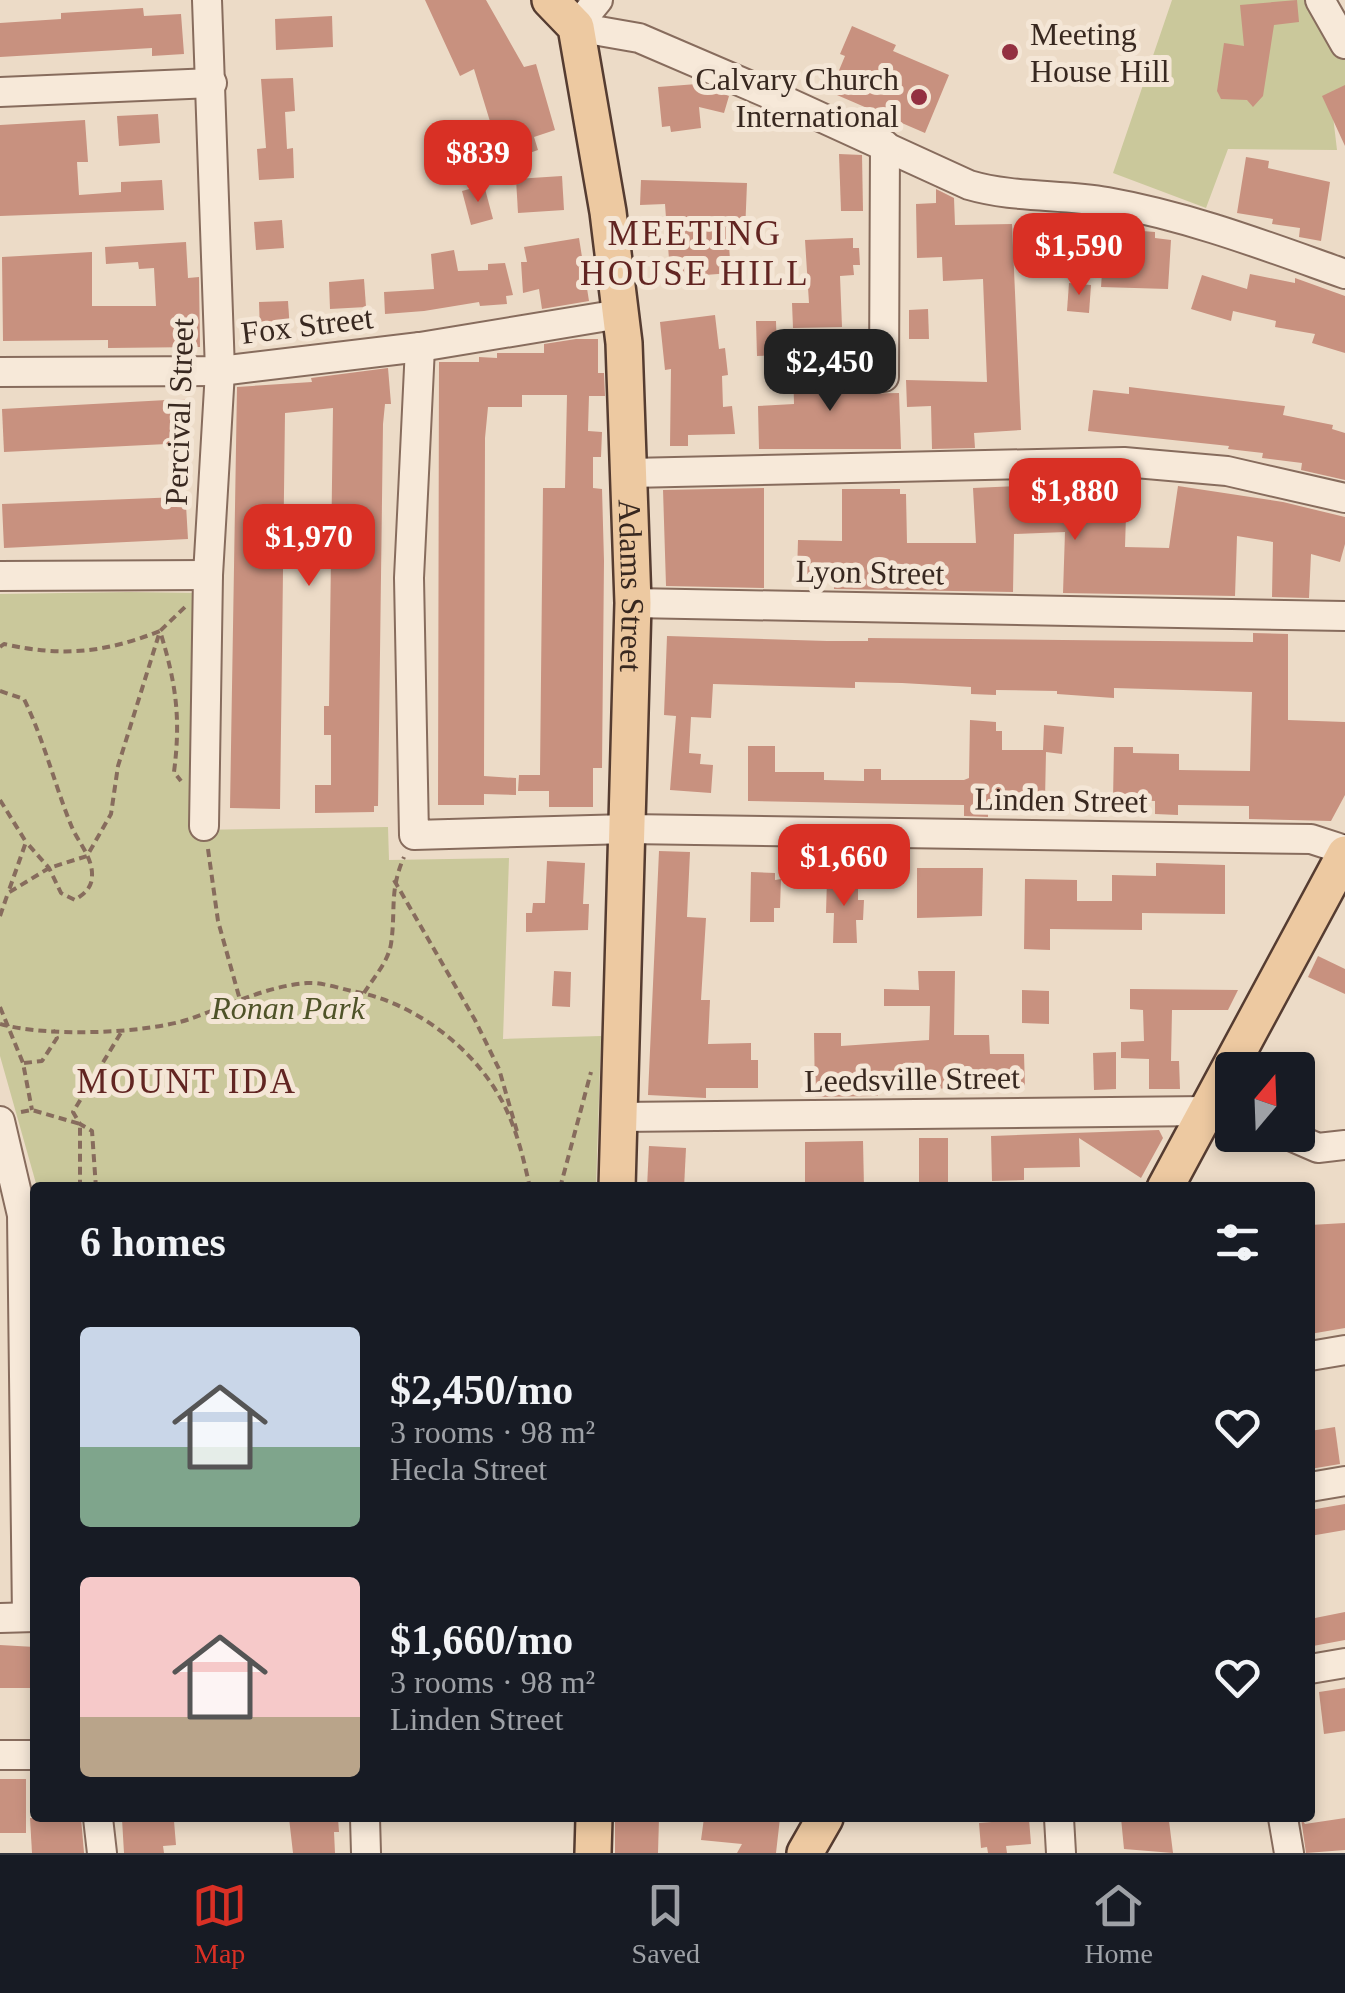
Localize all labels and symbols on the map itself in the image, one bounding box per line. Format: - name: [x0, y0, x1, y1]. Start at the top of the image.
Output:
- place label: Meeting House Hill: [1030, 16, 1170, 89]
- marker: Meeting House Hill: [999, 41, 1021, 63]
- place label: Calvary Church International: [696, 61, 899, 134]
- marker: Calvary Church International: [908, 86, 930, 108]
- pin: $839: [419, 120, 537, 205]
- pin: $1,590: [998, 213, 1160, 298]
- district label: MEETING HOUSE HILL: [580, 214, 810, 293]
- street label: Fox Street: [239, 299, 375, 351]
- street label: Percival Street: [158, 318, 200, 506]
- pin: $2,450: [749, 329, 911, 414]
- pin: $1,880: [994, 458, 1156, 543]
- street label: Adams Street: [611, 498, 651, 673]
- pin: $1,970: [228, 504, 390, 589]
- street label: Lyon Street: [795, 553, 945, 591]
- street label: Linden Street: [974, 780, 1148, 820]
- pin: $1,660: [763, 824, 925, 909]
- park label: Ronan Park: [210, 990, 366, 1026]
- north arrow: [1215, 1052, 1315, 1152]
- street label: Leedsville Street: [804, 1059, 1020, 1099]
- district label: MOUNT IDA: [76, 1062, 298, 1101]

